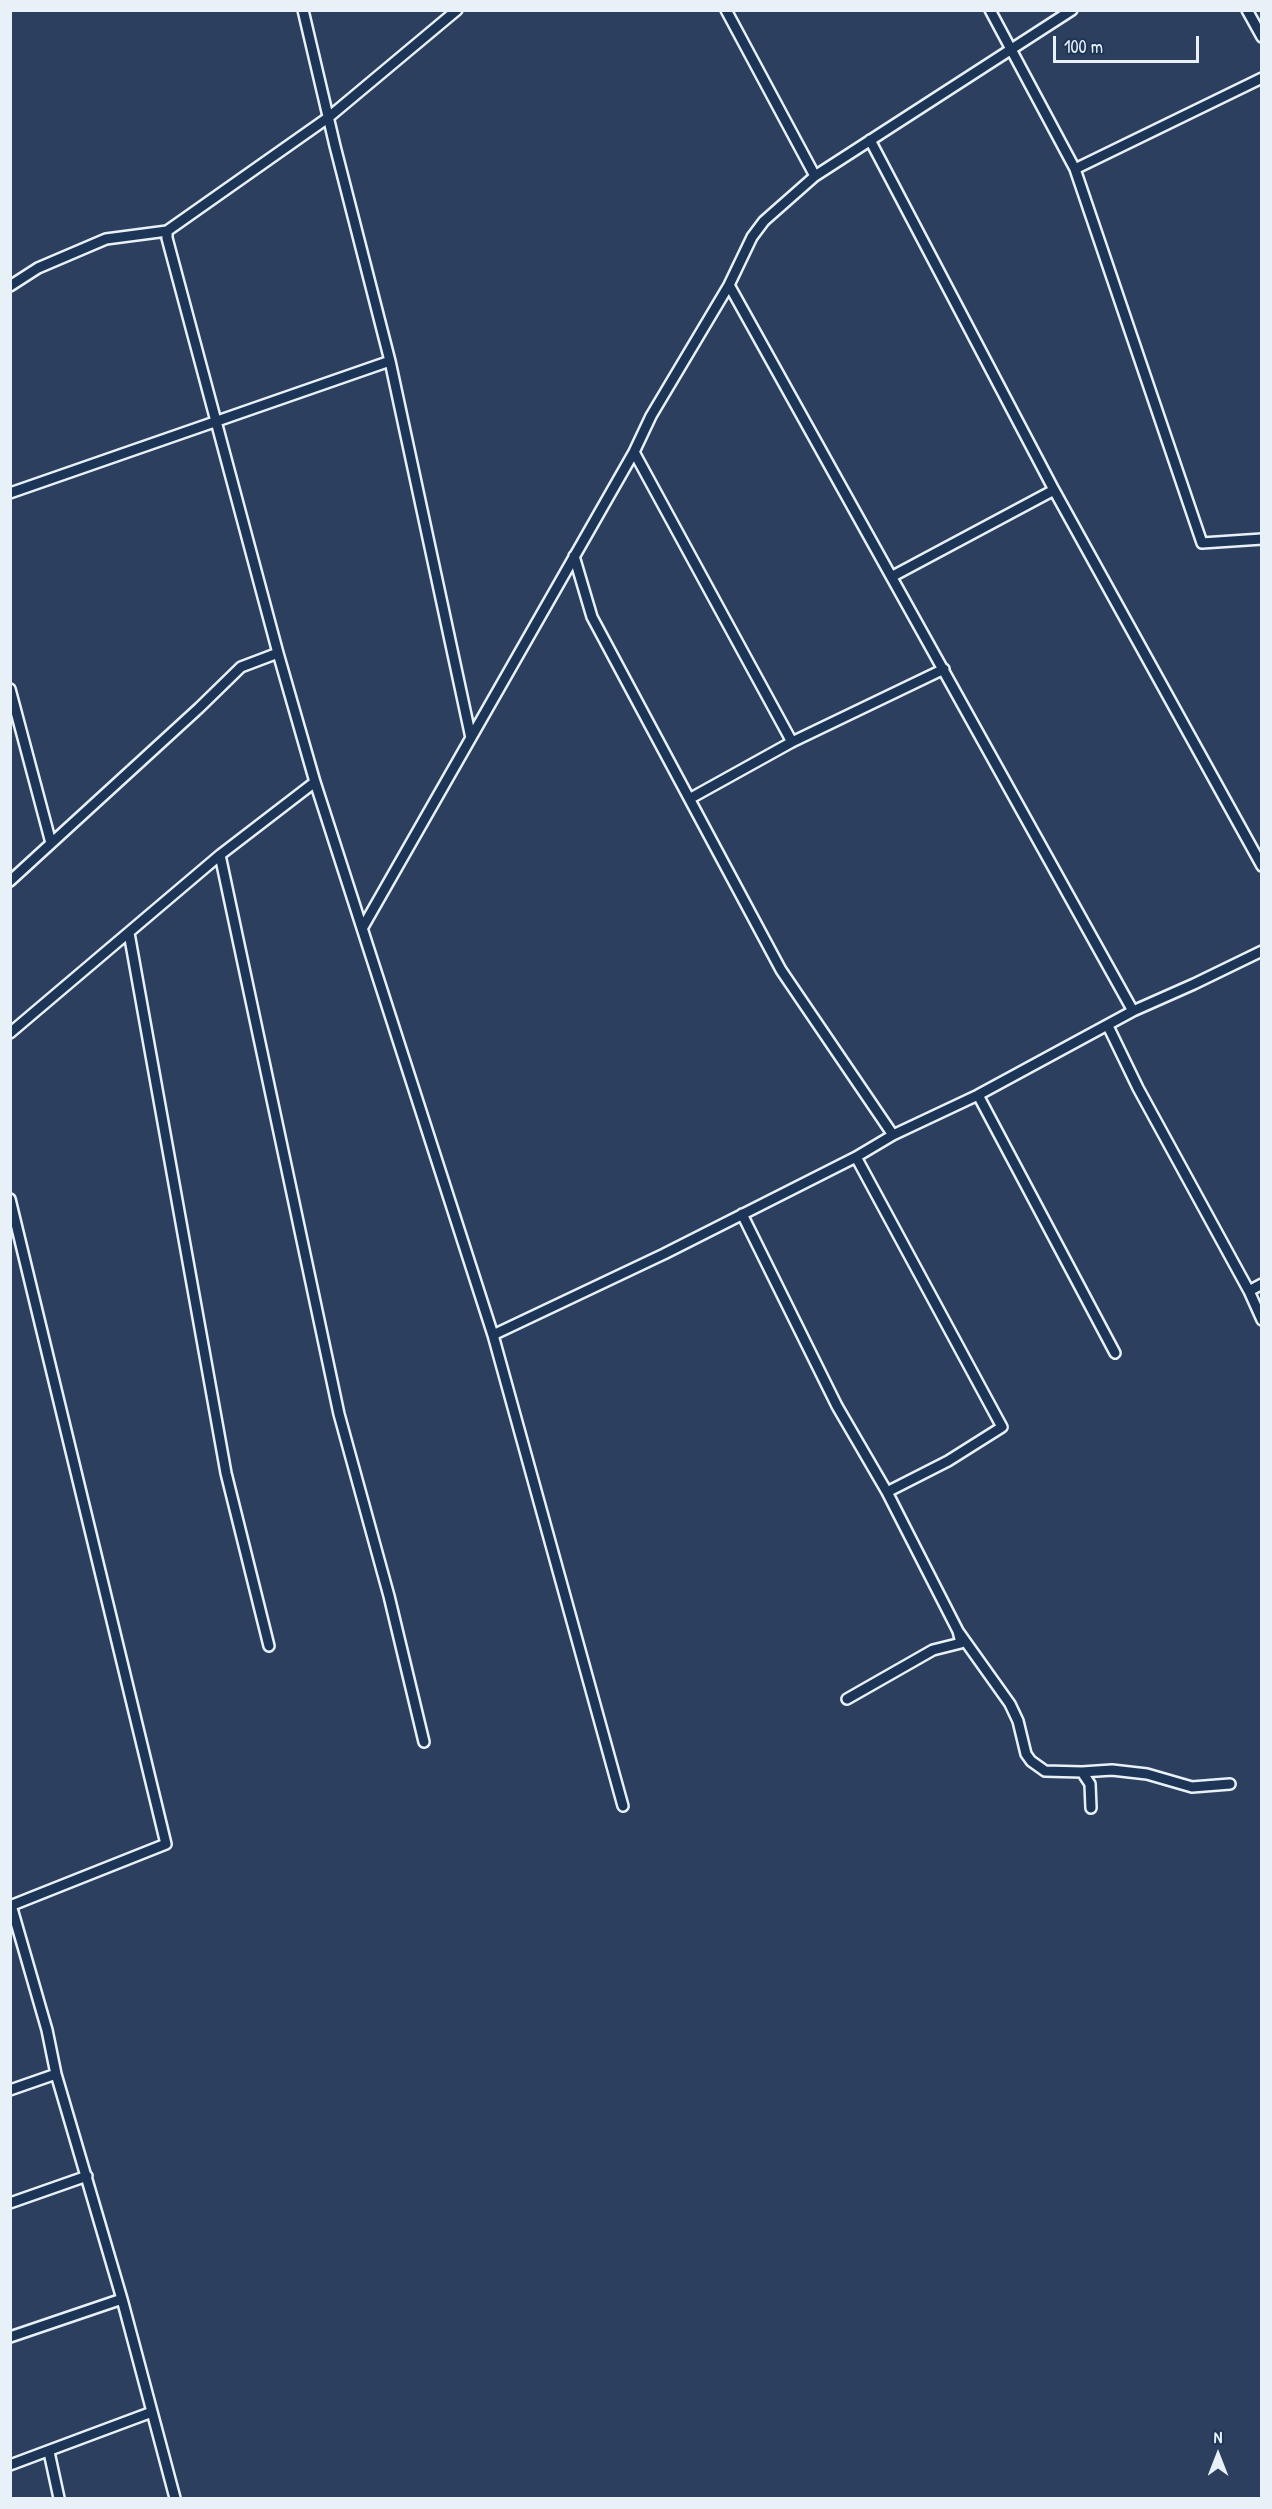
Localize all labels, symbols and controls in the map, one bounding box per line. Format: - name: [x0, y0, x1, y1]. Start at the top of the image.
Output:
- scale bar: [1056, 24, 1202, 62]
- text: 100 m: [1064, 34, 1103, 59]
- north arrow: [1188, 2425, 1248, 2485]
- text: N: [1214, 2426, 1222, 2448]

